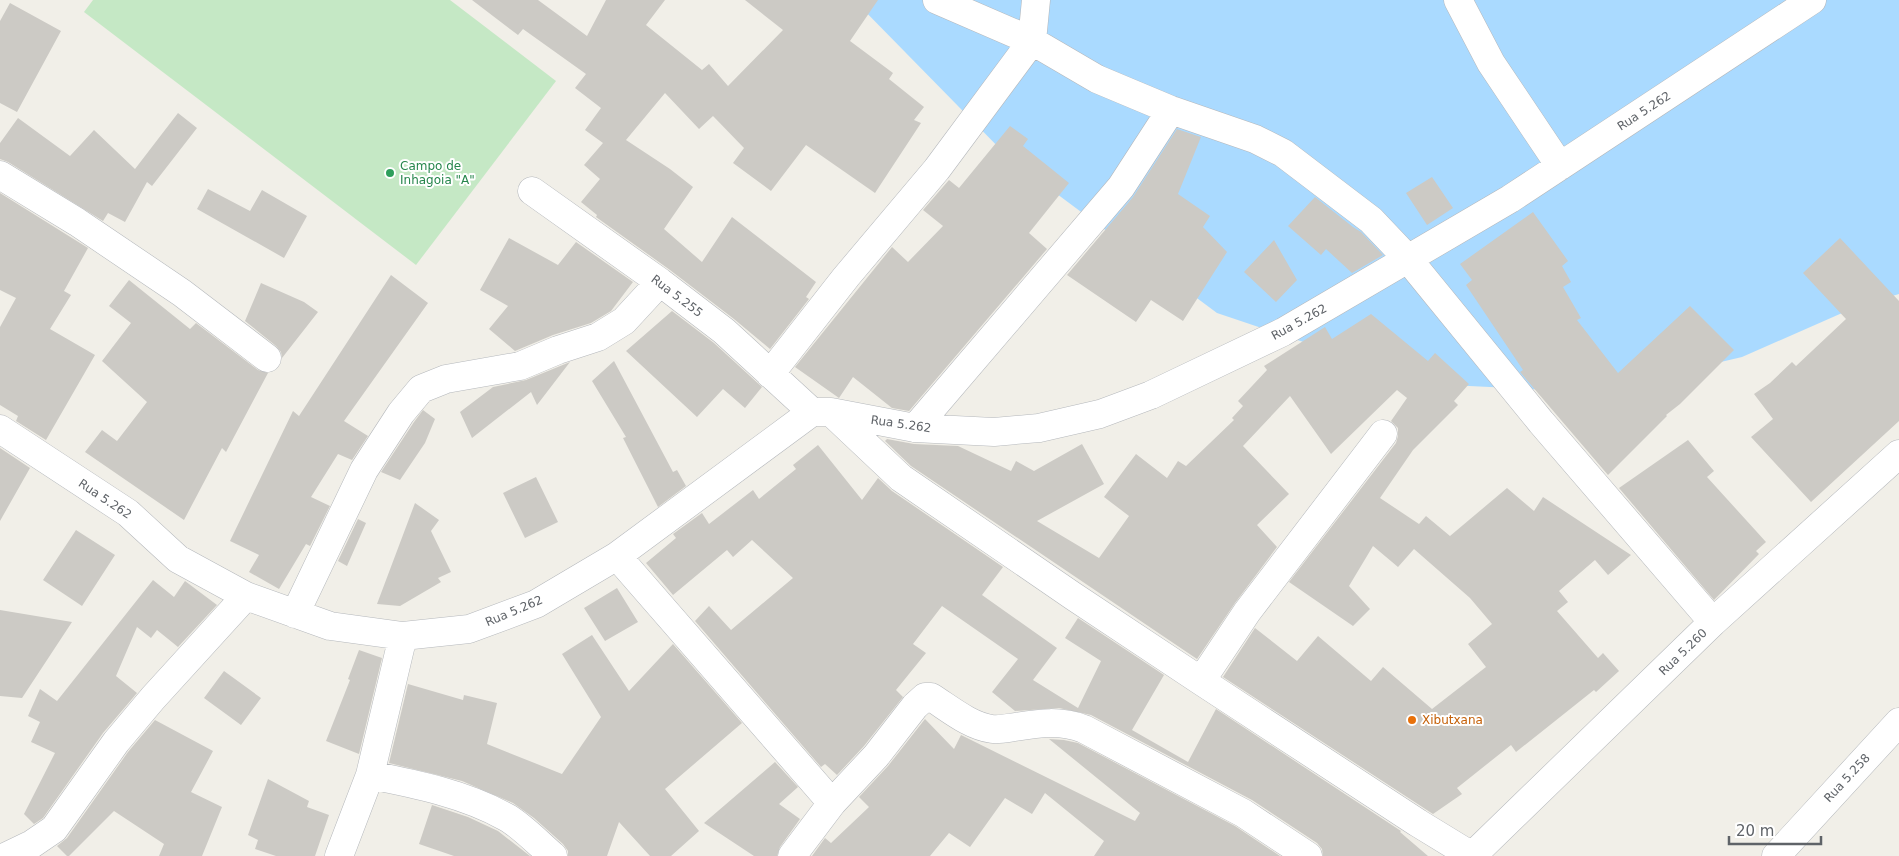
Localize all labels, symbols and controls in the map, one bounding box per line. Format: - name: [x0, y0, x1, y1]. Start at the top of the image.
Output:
- street label: Rua 5.262: [1615, 89, 1673, 133]
- place label: Campo de Inhagoia "A": [400, 159, 475, 187]
- marker: Campo de Inhagoia "A": [384, 167, 396, 179]
- street label: Rua 5.255: [648, 272, 706, 320]
- street label: Rua 5.262: [1269, 301, 1329, 343]
- street label: Rua 5.262: [870, 413, 932, 435]
- street label: Rua 5.262: [76, 476, 134, 522]
- street label: Rua 5.262: [483, 593, 545, 629]
- street label: Rua 5.260: [1656, 626, 1710, 678]
- place label: Xibutxana: [1422, 713, 1483, 727]
- marker: Xibutxana: [1406, 714, 1418, 726]
- street label: Rua 5.258: [1821, 751, 1873, 805]
- scale bar: [1729, 814, 1822, 846]
- text: 20 m: [1736, 822, 1774, 840]

